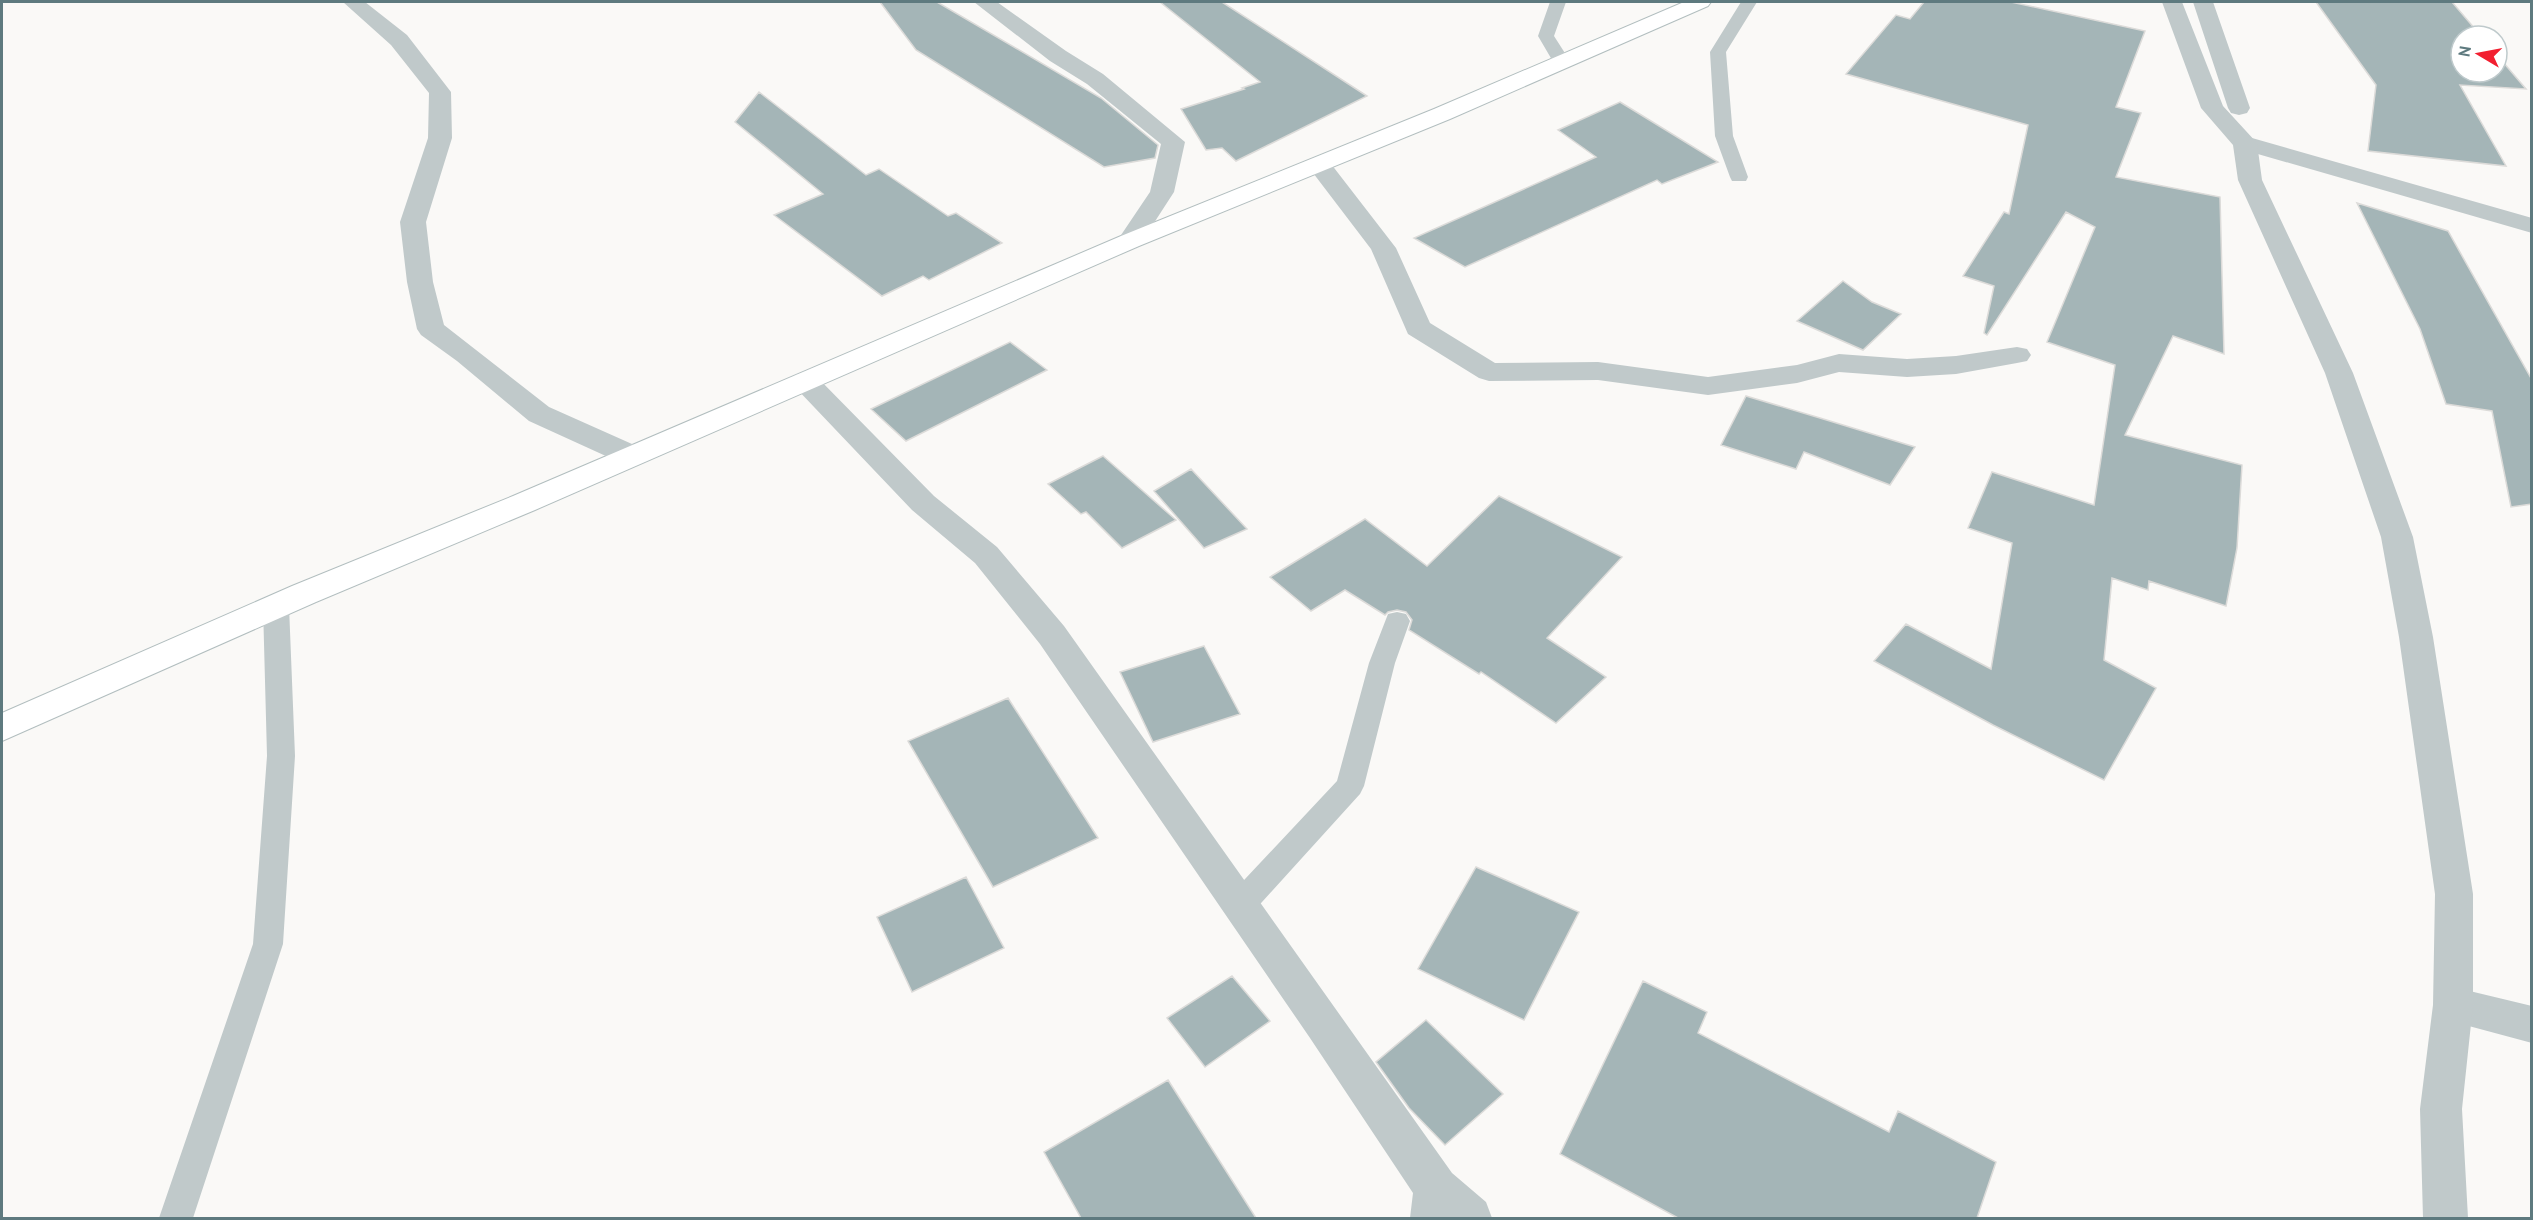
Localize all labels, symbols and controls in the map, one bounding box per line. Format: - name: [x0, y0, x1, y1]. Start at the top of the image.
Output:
- north arrow: [2449, 24, 2509, 84]
- text: N: [2453, 44, 2475, 58]

